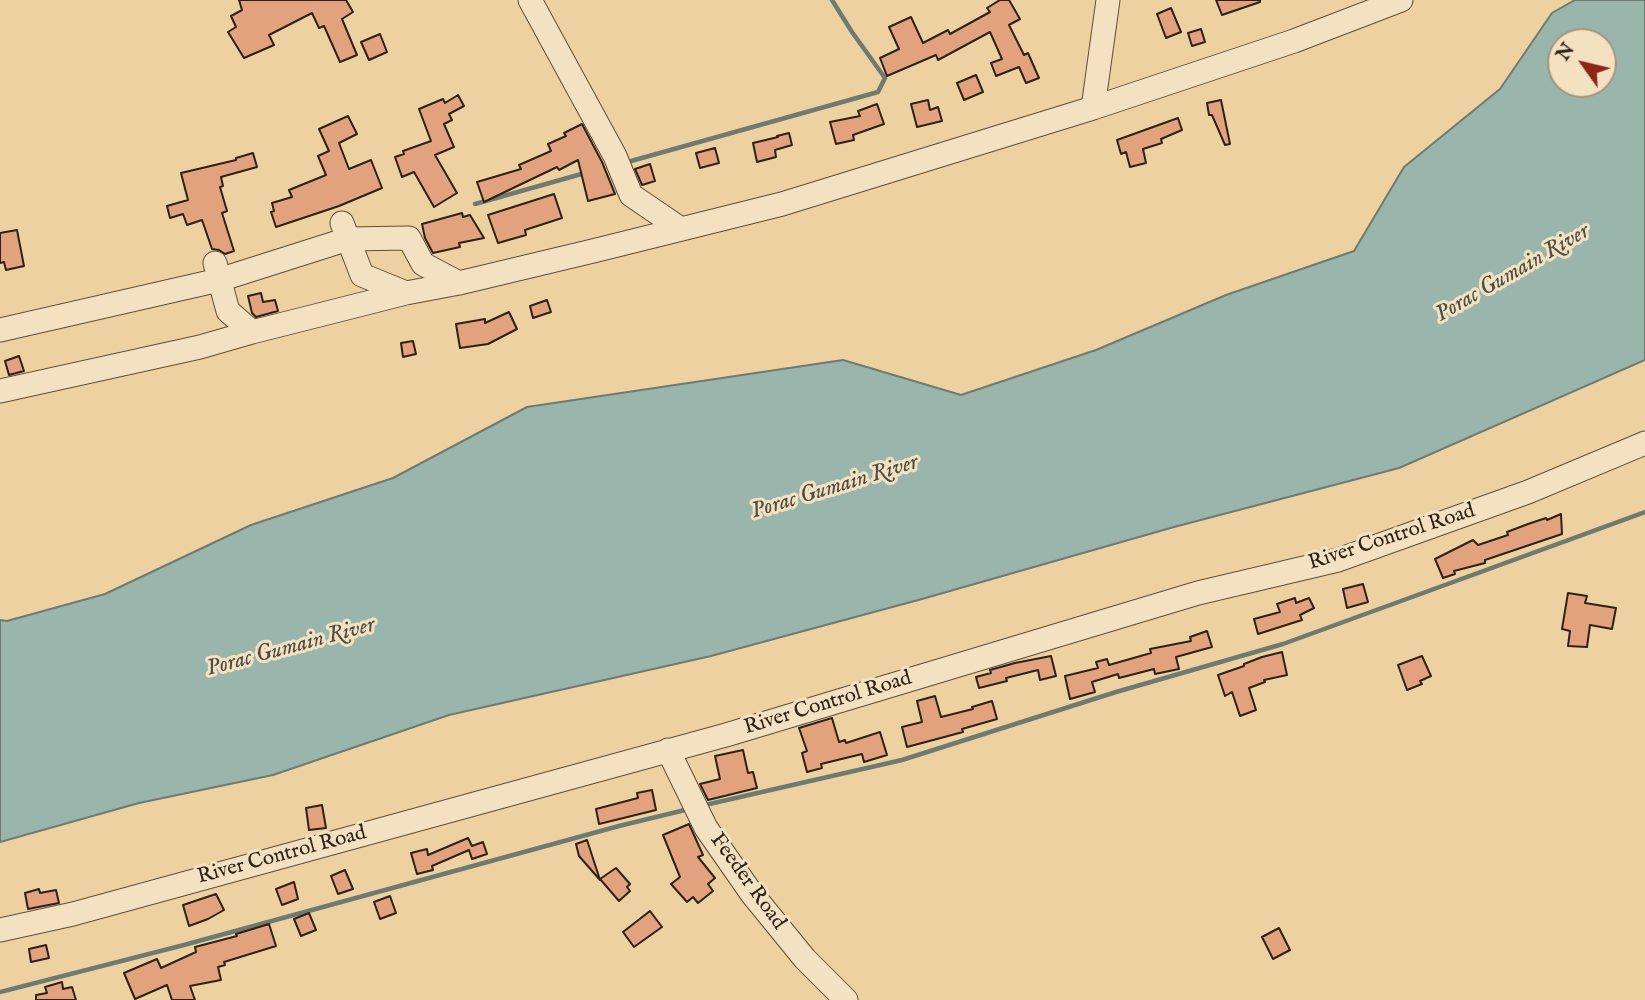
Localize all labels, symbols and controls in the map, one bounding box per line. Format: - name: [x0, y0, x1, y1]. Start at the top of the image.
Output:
- north arrow: [1547, 28, 1617, 98]
- text: N: [1552, 39, 1581, 66]
- water label: Porac Gumain River: [1431, 219, 1595, 329]
- water label: Porac Gumain River: [748, 449, 922, 527]
- street label: River Control Road: [1305, 499, 1479, 577]
- water label: Porac Gumain River: [204, 612, 378, 684]
- street label: River Control Road: [741, 667, 915, 741]
- street label: River Control Road: [195, 821, 369, 891]
- street label: Feeder Road: [704, 829, 790, 935]

